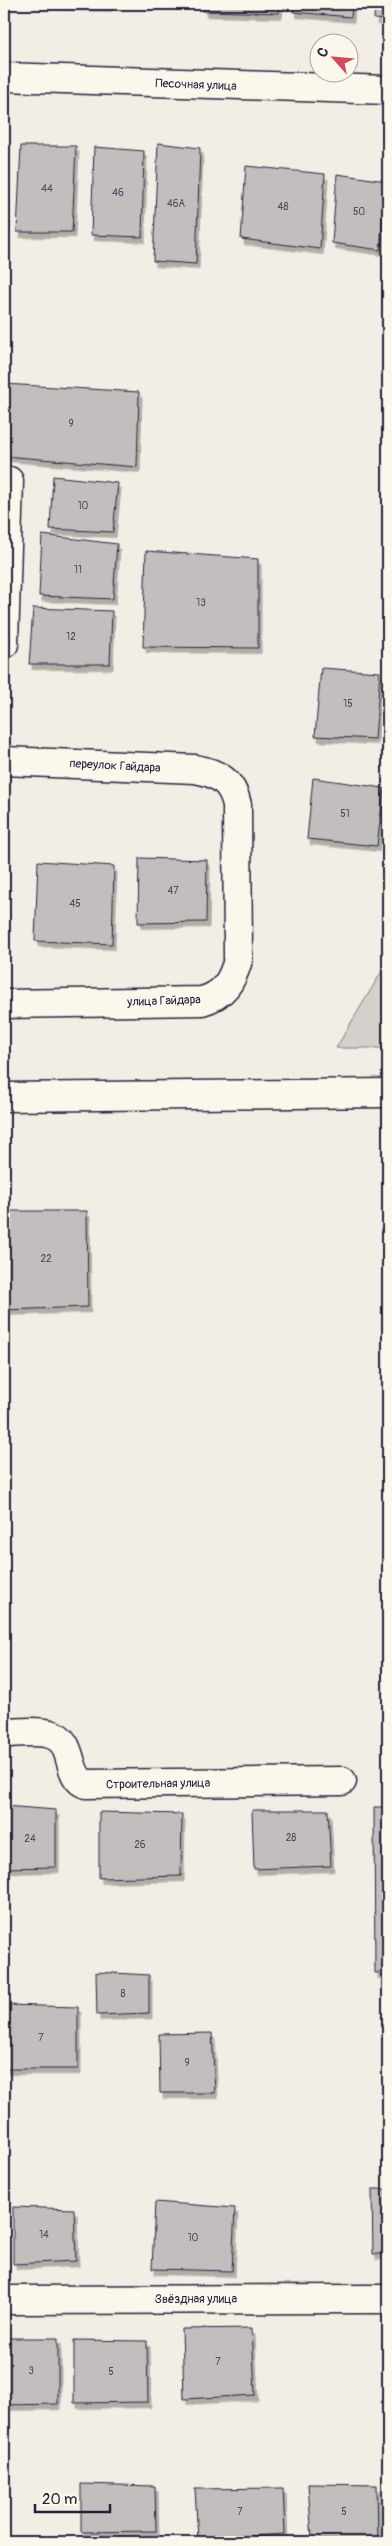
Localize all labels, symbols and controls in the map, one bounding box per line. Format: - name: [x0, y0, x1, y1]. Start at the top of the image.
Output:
- north arrow: [310, 32, 360, 82]
- text: С: [313, 44, 333, 60]
- street label: Песочная улица: [155, 76, 237, 94]
- house number: 44: [41, 183, 53, 195]
- house number: 46: [112, 187, 124, 199]
- house number: 46А: [167, 198, 186, 210]
- house number: 48: [278, 201, 288, 213]
- house number: 50: [353, 206, 365, 218]
- house number: 9: [68, 418, 74, 430]
- house number: 10: [78, 500, 89, 512]
- house number: 11: [74, 564, 82, 576]
- house number: 13: [196, 597, 206, 609]
- house number: 12: [66, 631, 76, 643]
- house number: 15: [343, 698, 353, 710]
- street label: переулок Гайдара: [69, 756, 161, 776]
- house number: 51: [340, 808, 350, 820]
- house number: 47: [167, 885, 179, 897]
- house number: 45: [69, 898, 81, 910]
- street label: улица Гайдара: [126, 992, 201, 1010]
- house number: 22: [40, 1253, 52, 1265]
- street label: Строительная улица: [106, 1776, 211, 1792]
- house number: 28: [286, 1832, 296, 1844]
- house number: 24: [24, 1833, 36, 1845]
- house number: 26: [134, 1839, 146, 1851]
- house number: 8: [120, 1988, 126, 2000]
- house number: 7: [38, 2032, 44, 2044]
- house number: 9: [184, 2057, 190, 2069]
- house number: 14: [39, 2229, 49, 2241]
- house number: 10: [188, 2232, 199, 2244]
- street label: Звёздная улица: [155, 2292, 238, 2307]
- house number: 7: [215, 2356, 221, 2368]
- house number: 3: [28, 2365, 34, 2377]
- house number: 5: [108, 2366, 114, 2378]
- scale bar: [35, 2481, 110, 2513]
- text: 20 m: [42, 2490, 77, 2509]
- house number: 7: [237, 2506, 243, 2518]
- house number: 5: [341, 2506, 347, 2518]

